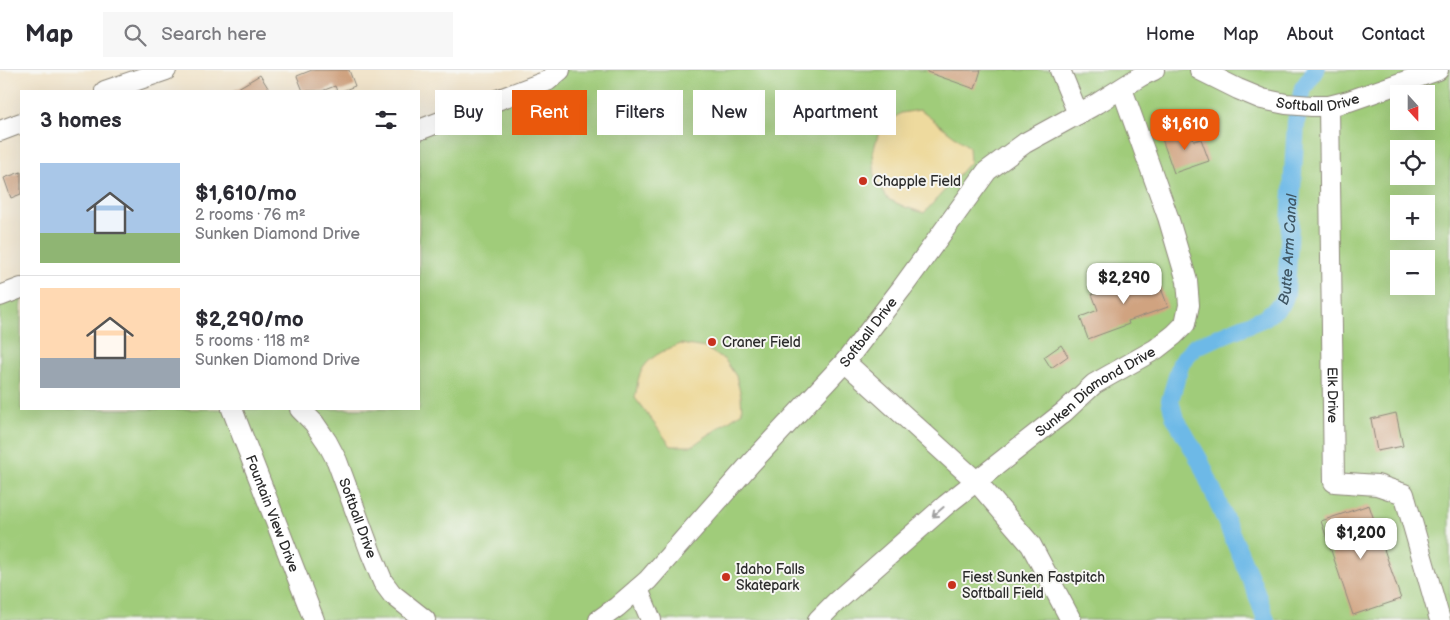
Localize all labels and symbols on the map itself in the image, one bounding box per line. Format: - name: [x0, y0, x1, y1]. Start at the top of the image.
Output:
- north arrow: [1390, 85, 1435, 130]
- street label: Softball Drive: [1274, 90, 1362, 115]
- pin: $1,610: [1144, 108, 1226, 151]
- place label: Chapple Field: [873, 173, 961, 190]
- marker: Chapple Field: [857, 175, 869, 187]
- water label: Butte Arm Canal: [1274, 193, 1302, 308]
- pin: $2,290: [1083, 262, 1165, 305]
- street label: Softball Drive: [836, 294, 901, 371]
- place label: Craner Field: [722, 334, 801, 351]
- marker: Craner Field: [706, 336, 718, 348]
- street label: Sunken Diamond Drive: [1032, 343, 1158, 440]
- street label: Elk Drive: [1323, 367, 1341, 423]
- street label: Fountain View Drive: [242, 453, 303, 575]
- street label: Softball Drive: [335, 476, 380, 561]
- one-way arrow: [932, 507, 945, 518]
- pin: $1,200: [1320, 518, 1402, 560]
- place label: Idaho Falls Skatepark: [736, 561, 805, 594]
- place label: Fiest Sunken Fastpitch Softball Field: [962, 569, 1105, 602]
- marker: Idaho Falls Skatepark: [720, 571, 732, 583]
- marker: Fiest Sunken Fastpitch Softball Field: [946, 579, 958, 591]

